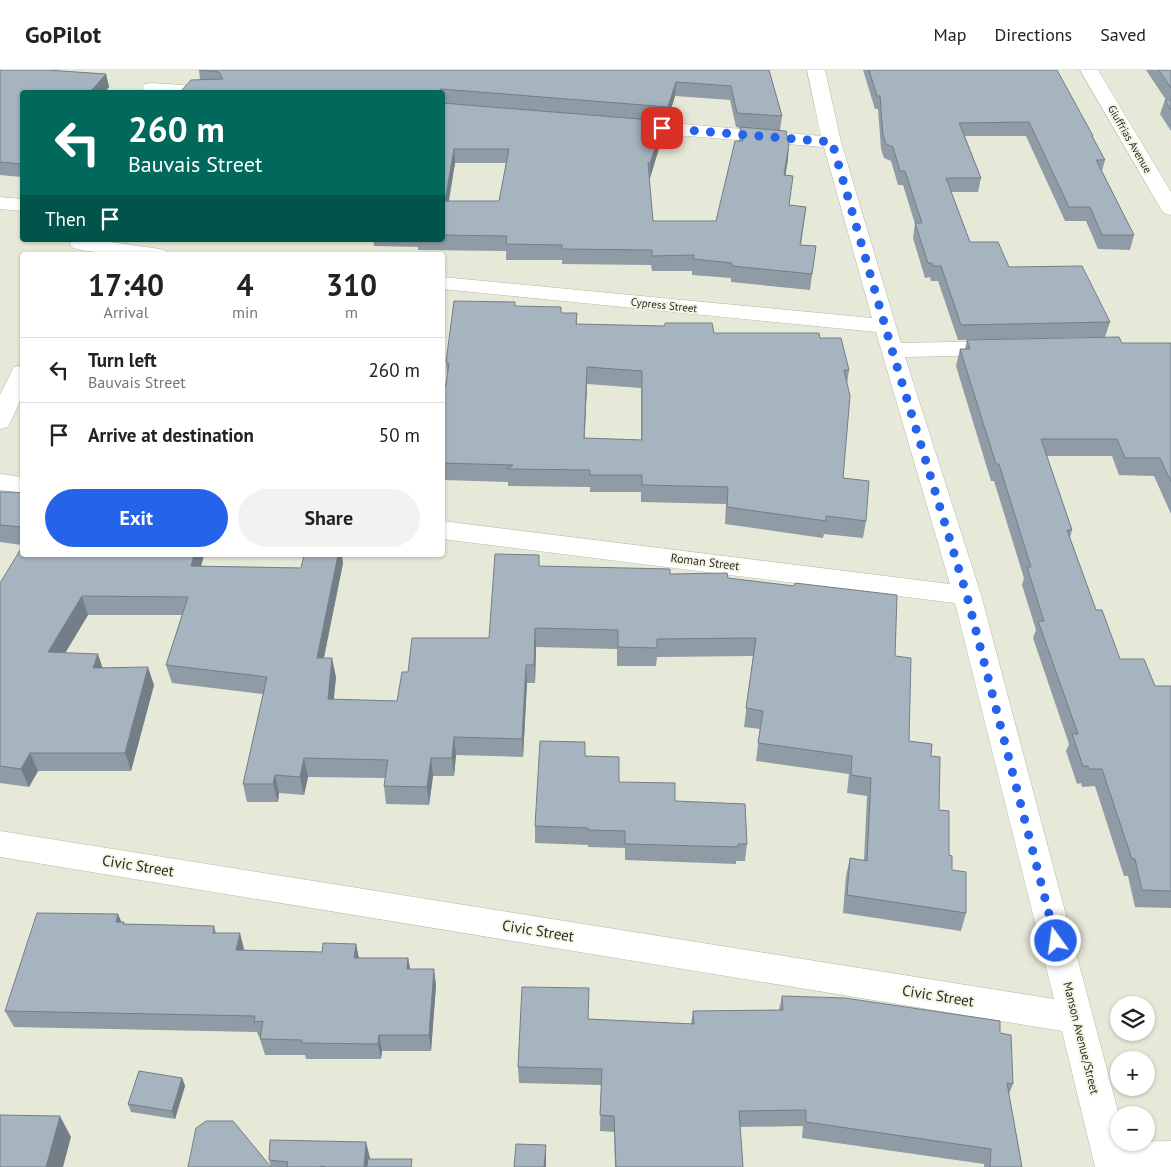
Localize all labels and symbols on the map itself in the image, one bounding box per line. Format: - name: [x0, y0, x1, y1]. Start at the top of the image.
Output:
- street label: Giuffrias Avenue: [1105, 102, 1155, 176]
- pin: [641, 107, 683, 149]
- street label: Cypress Street: [630, 295, 698, 315]
- street label: Roman Street: [670, 550, 740, 573]
- street label: Civic Street: [101, 850, 175, 881]
- position arrow: [1029, 914, 1081, 966]
- street label: Civic Street: [501, 915, 575, 946]
- street label: Civic Street: [901, 980, 975, 1011]
- street label: Manson Avenue/Street: [1060, 980, 1103, 1096]

